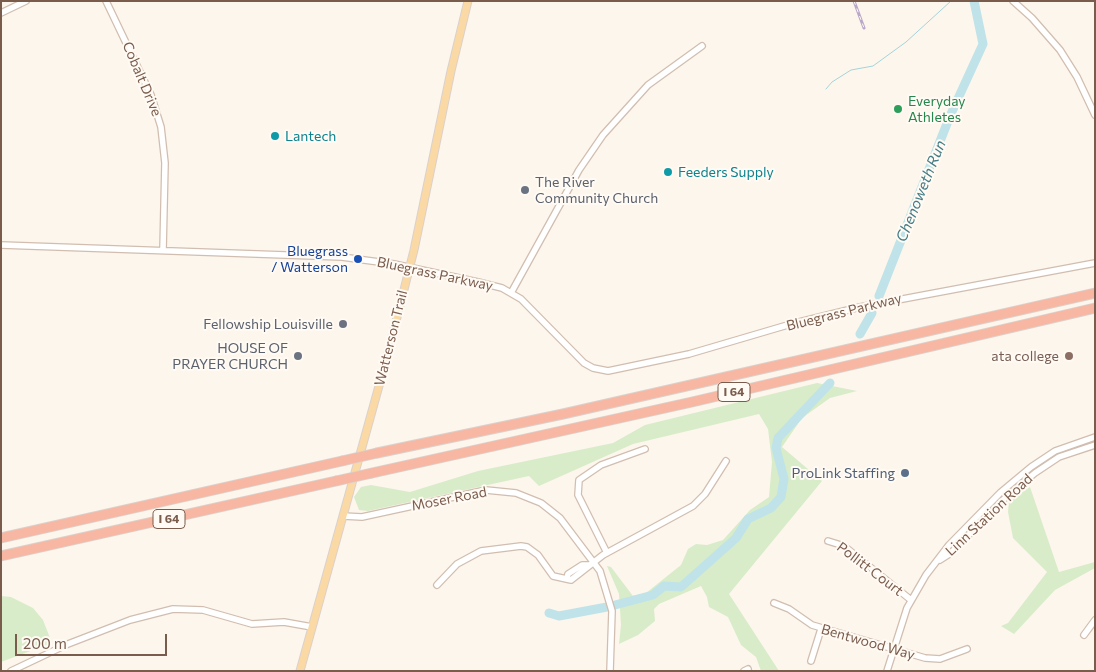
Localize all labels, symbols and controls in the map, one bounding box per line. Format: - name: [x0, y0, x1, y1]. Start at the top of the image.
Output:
- street label: Cobalt Drive: [119, 39, 165, 119]
- place label: Everyday Athletes: [908, 93, 966, 125]
- marker: Everyday Athletes: [892, 103, 904, 115]
- place label: Lantech: [285, 128, 336, 144]
- marker: Lantech: [269, 130, 281, 142]
- water label: Chenoweth Run: [892, 138, 950, 244]
- place label: Feeders Supply: [678, 164, 774, 180]
- marker: Feeders Supply: [662, 166, 674, 178]
- place label: The River Community Church: [535, 174, 658, 206]
- marker: The River Community Church: [519, 184, 531, 196]
- place label: Bluegrass / Watterson: [271, 243, 348, 276]
- marker: Bluegrass / Watterson: [352, 253, 364, 265]
- street label: Bluegrass Parkway: [375, 253, 495, 295]
- street label: Watterson Trail: [371, 288, 411, 388]
- street label: Bluegrass Parkway: [785, 290, 903, 334]
- place label: Fellowship Louisville: [203, 316, 333, 332]
- marker: Fellowship Louisville: [337, 318, 349, 330]
- place label: HOUSE OF PRAYER CHURCH: [172, 340, 288, 372]
- place label: ata college: [991, 348, 1059, 364]
- marker: HOUSE OF PRAYER CHURCH: [292, 350, 304, 362]
- marker: ata college: [1063, 350, 1075, 362]
- road number: I 64: [718, 382, 750, 402]
- place label: ProLink Staffing: [792, 465, 895, 481]
- marker: ProLink Staffing: [899, 467, 911, 479]
- street label: Linn Station Road: [942, 470, 1036, 560]
- street label: Moser Road: [410, 483, 488, 515]
- road number: I 64: [153, 509, 185, 528]
- street label: Pollitt Court: [833, 539, 907, 599]
- street label: Bentwood Way: [819, 621, 917, 663]
- scale bar: [18, 624, 170, 656]
- text: 200 m: [23, 634, 67, 652]

